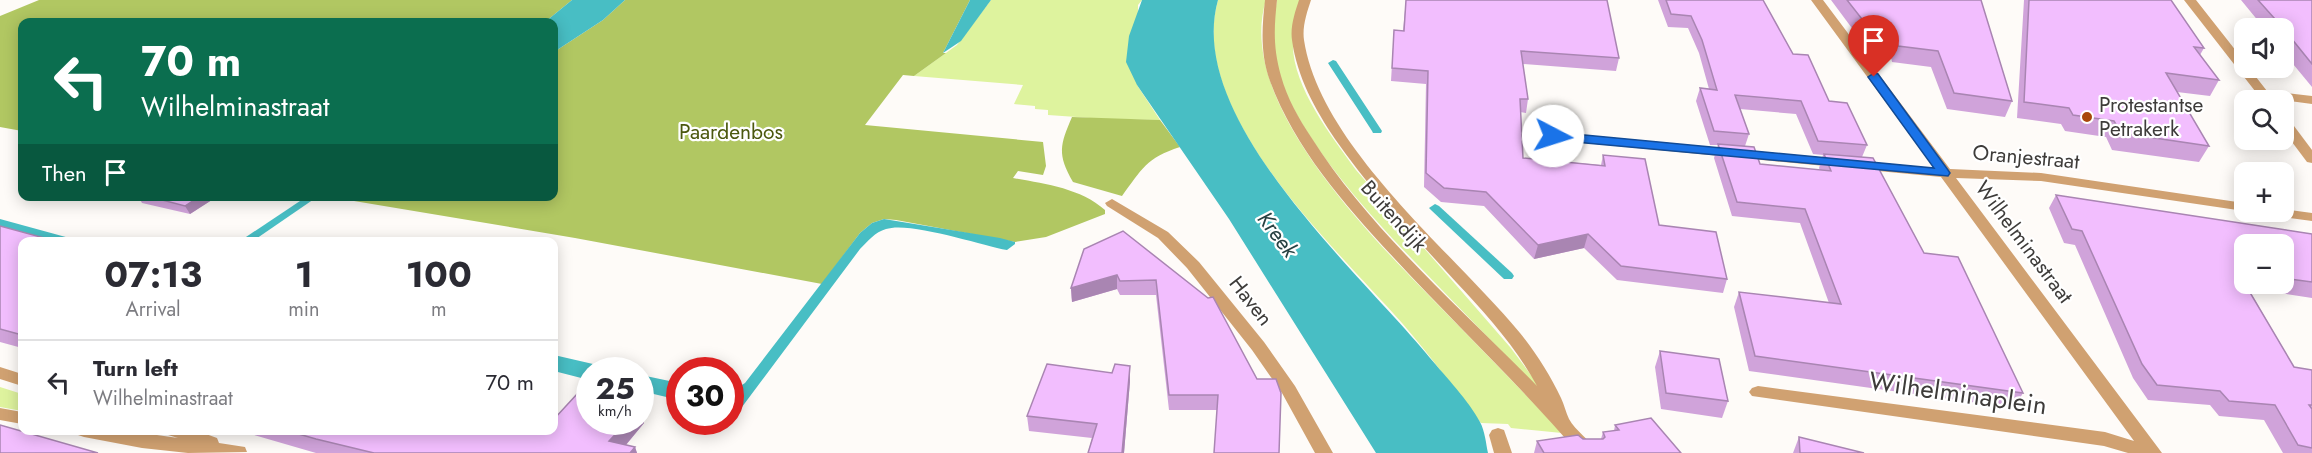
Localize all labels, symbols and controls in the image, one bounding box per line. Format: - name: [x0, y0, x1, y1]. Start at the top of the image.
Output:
- pin: [1848, 15, 1899, 77]
- map controls: [2234, 18, 2294, 294]
- button: sound: [2234, 18, 2294, 78]
- icon: arrive: [1857, 24, 1890, 57]
- text: 70 m: [141, 31, 241, 92]
- icon: left: [42, 42, 120, 120]
- text: Wilhelminastraat: [141, 87, 330, 126]
- place label: Protestantse Petrakerk: [2099, 90, 2203, 144]
- button: search: [2234, 90, 2294, 150]
- position arrow: [1521, 104, 1585, 168]
- marker: Protestantse Petrakerk: [2080, 110, 2094, 124]
- park label: Paardenbos: [679, 117, 783, 147]
- street label: Oranjestraat: [1971, 137, 2081, 177]
- icon: arrive: [99, 156, 132, 189]
- text: Then: [42, 157, 87, 189]
- button: +: [2234, 162, 2294, 222]
- street label: Buitendijk: [1354, 174, 1435, 259]
- street label: Wilhelminastraat: [1968, 174, 2080, 310]
- water label: Kreek: [1250, 204, 1307, 265]
- button: −: [2234, 234, 2294, 294]
- text: 07:13: [104, 248, 202, 300]
- text: 1: [295, 248, 313, 300]
- text: 100: [406, 248, 472, 300]
- street label: Haven: [1222, 270, 1280, 332]
- text: Arrival: [126, 295, 181, 324]
- text: min: [288, 295, 320, 324]
- text: m: [431, 295, 447, 324]
- text: Turn left: [93, 352, 178, 384]
- speed limit sign: 30: [666, 357, 744, 435]
- street label: Wilhelminaplein: [1867, 362, 2049, 424]
- icon: left: [42, 366, 75, 399]
- text: 70 m: [485, 366, 534, 398]
- text: 25: [595, 367, 635, 410]
- text: Wilhelminastraat: [93, 384, 233, 413]
- text: km/h: [598, 400, 632, 422]

